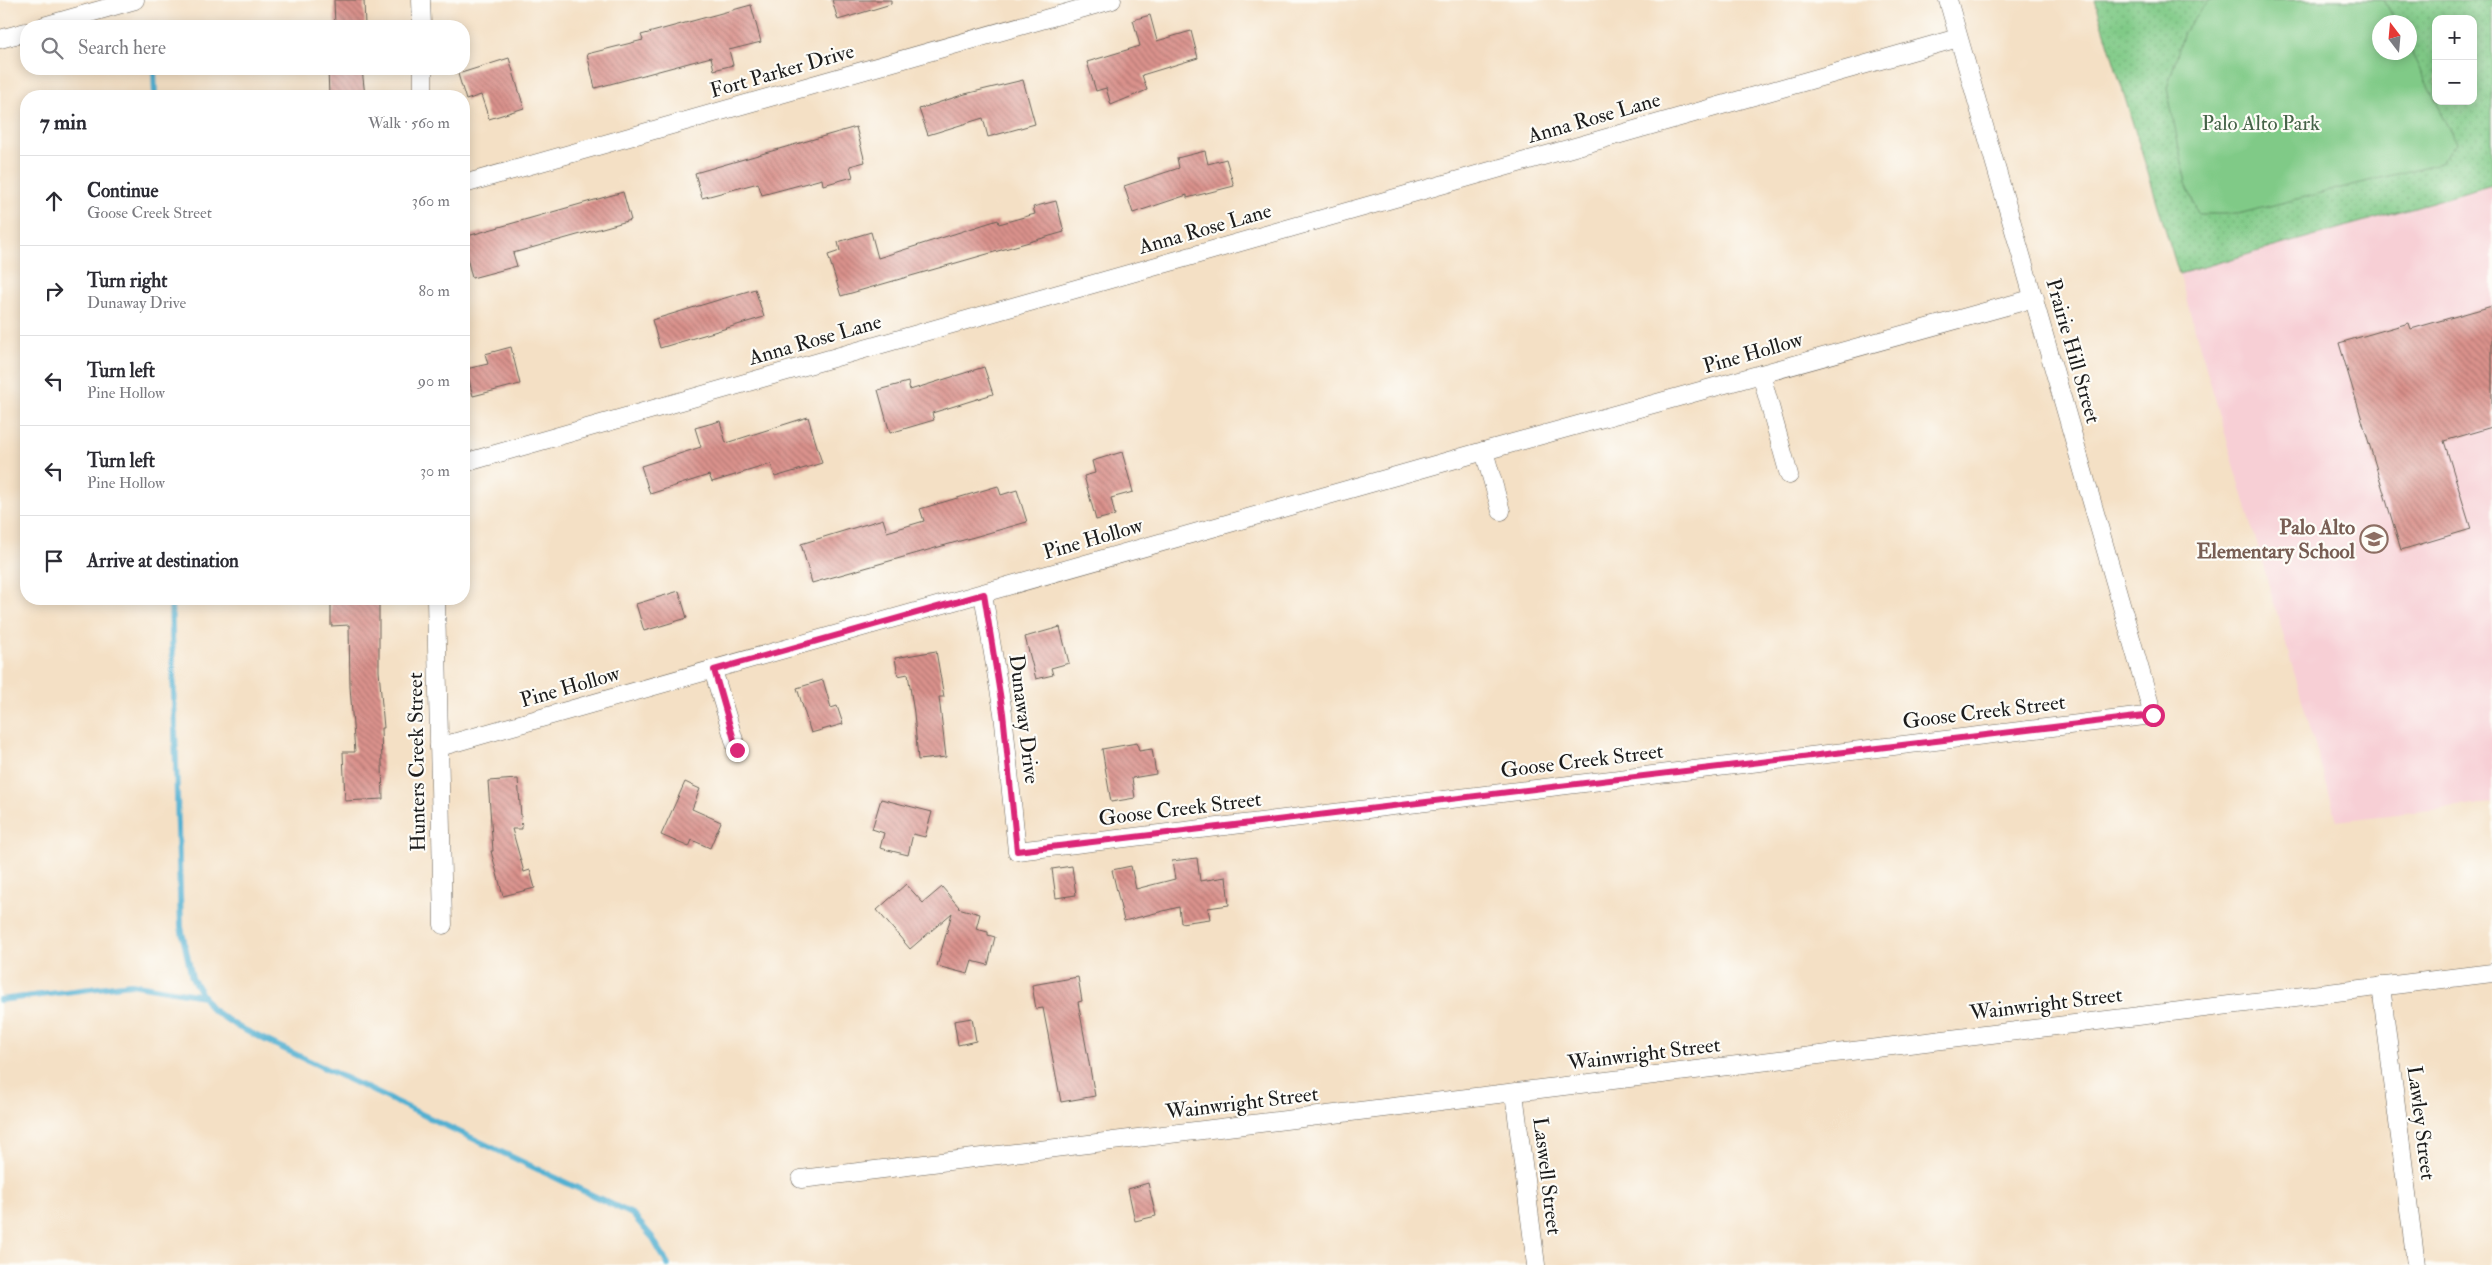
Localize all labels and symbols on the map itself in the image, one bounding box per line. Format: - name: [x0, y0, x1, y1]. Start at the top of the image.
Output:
- north arrow: [2372, 15, 2417, 60]
- street label: Fort Parker Drive: [707, 37, 857, 104]
- street label: Anna Rose Lane: [1524, 86, 1664, 150]
- park label: Palo Alto Park: [2202, 110, 2320, 137]
- street label: Anna Rose Lane: [1135, 197, 1275, 261]
- street label: Prairie Hill Street: [2039, 276, 2107, 427]
- street label: Anna Rose Lane: [745, 308, 885, 372]
- street label: Pine Hollow: [1700, 326, 1807, 380]
- street label: Pine Hollow: [1040, 512, 1147, 566]
- place label: Palo Alto Elementary School: [2197, 514, 2356, 565]
- school or university icon: Palo Alto Elementary School: [2359, 524, 2389, 554]
- street label: Dunaway Drive: [1003, 653, 1045, 786]
- street label: Pine Hollow: [517, 660, 624, 714]
- street label: Hunters Creek Street: [402, 672, 432, 852]
- street label: Goose Creek Street: [1901, 689, 2067, 735]
- route start: [2142, 704, 2165, 727]
- street label: Goose Creek Street: [1499, 738, 1665, 784]
- route end: [726, 739, 749, 762]
- street label: Goose Creek Street: [1097, 786, 1263, 832]
- street label: Wainwright Street: [1967, 981, 2124, 1027]
- street label: Wainwright Street: [1565, 1031, 1722, 1077]
- street label: Lawley Street: [2401, 1064, 2441, 1182]
- street label: Wainwright Street: [1163, 1080, 1320, 1126]
- street label: Laswell Street: [1526, 1116, 1568, 1237]

